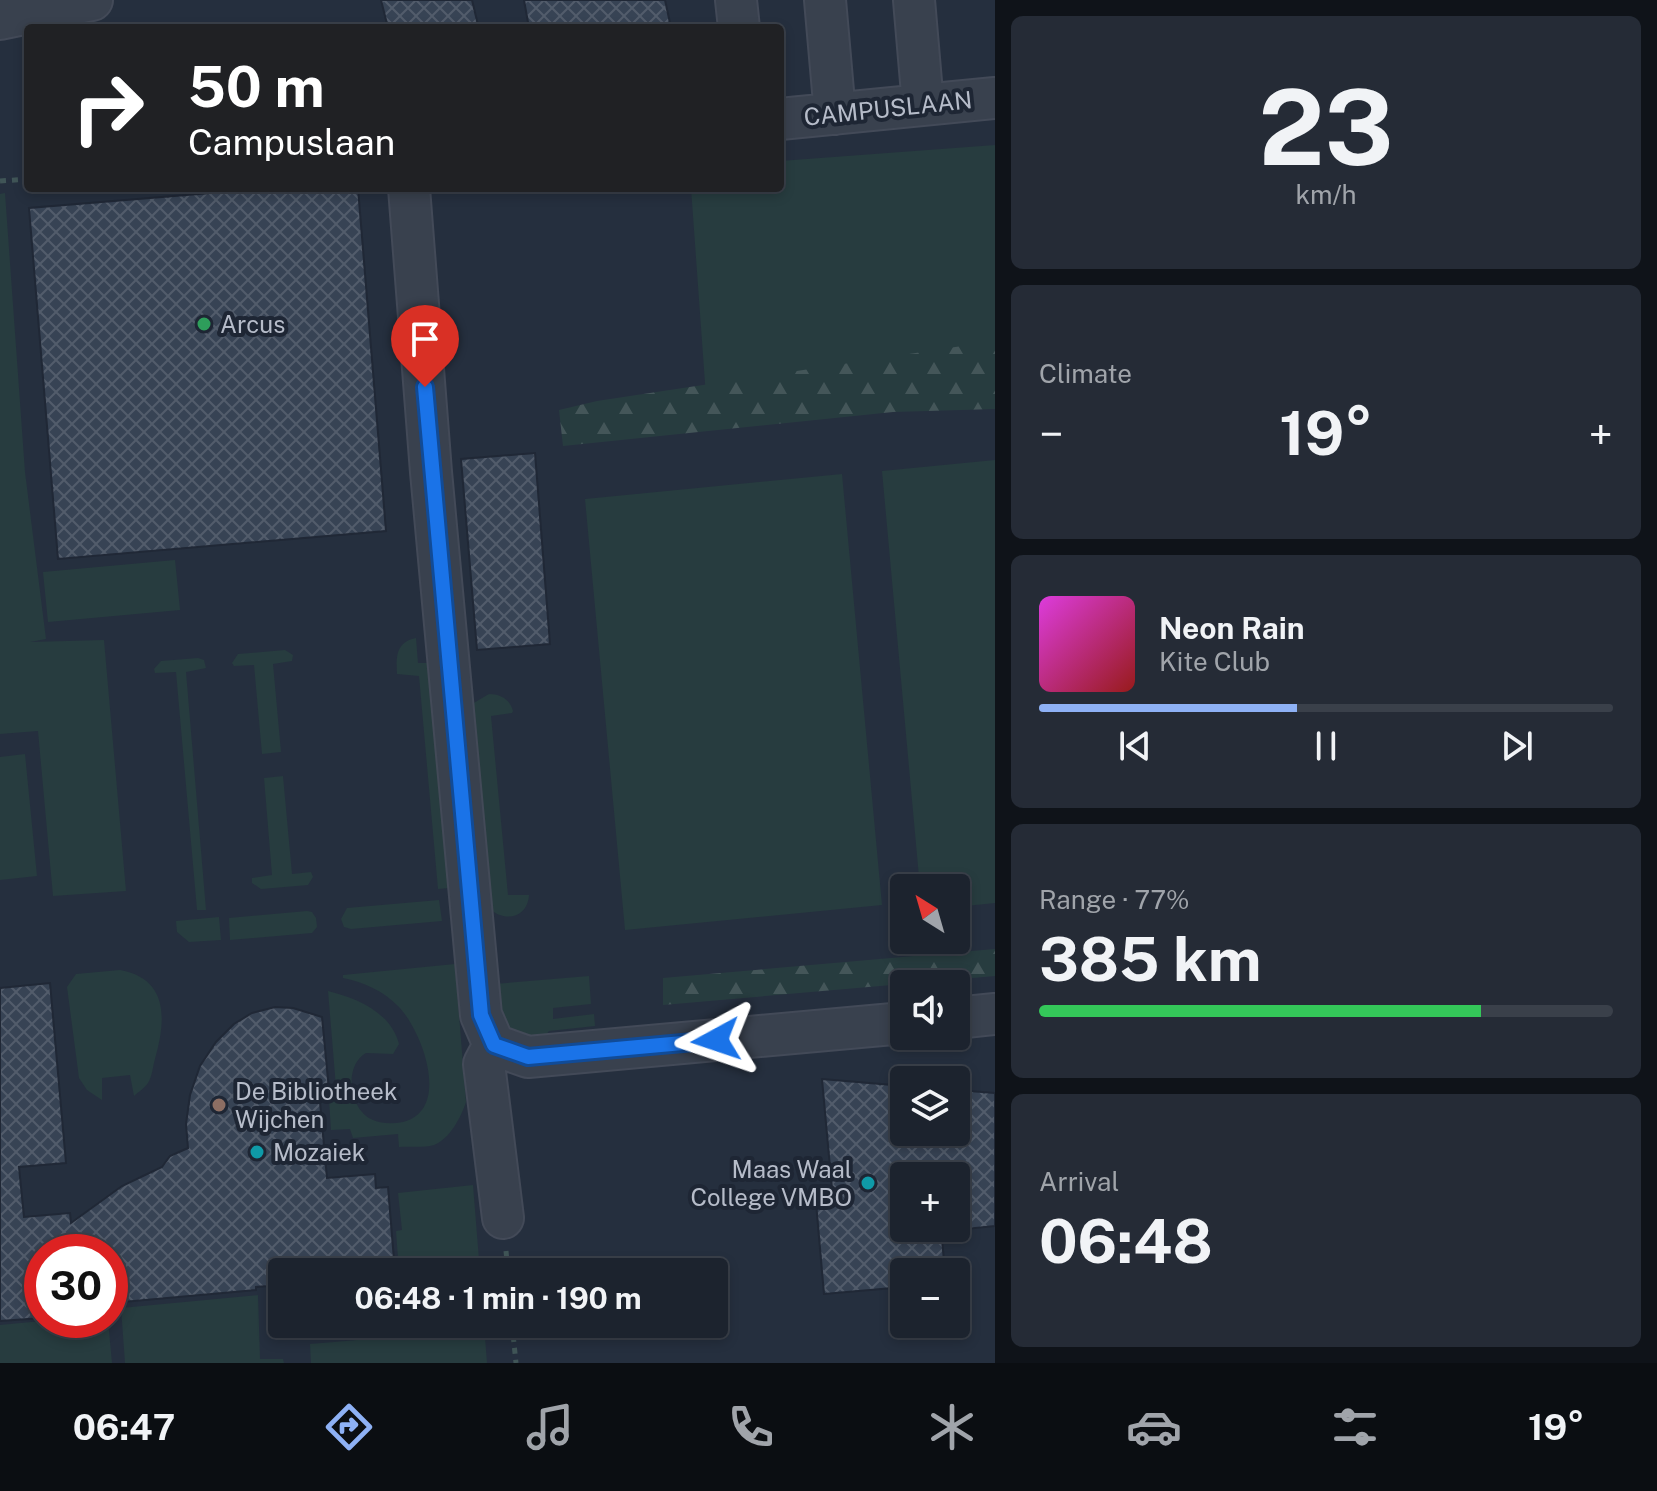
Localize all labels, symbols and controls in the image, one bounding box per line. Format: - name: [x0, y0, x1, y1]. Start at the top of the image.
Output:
- text: 50 m: [188, 54, 325, 120]
- icon: right: [56, 56, 160, 160]
- text: 23: [1258, 66, 1394, 188]
- street label: CAMPUSLAAN: [802, 85, 974, 131]
- text: Campuslaan: [188, 121, 395, 163]
- text: km/h: [1295, 179, 1357, 210]
- pin: [391, 305, 459, 387]
- place label: Arcus: [220, 310, 285, 338]
- marker: Arcus: [195, 315, 213, 333]
- icon: arrive: [403, 317, 447, 361]
- text: Climate: [1039, 358, 1132, 389]
- text: 19°: [1279, 398, 1373, 469]
- text: −: [1039, 408, 1063, 460]
- text: +: [1589, 408, 1613, 460]
- text: Neon Rain: [1159, 610, 1305, 646]
- text: Kite Club: [1159, 646, 1270, 677]
- icon: previous: [1113, 724, 1157, 768]
- icon: pause: [1304, 724, 1348, 768]
- icon: next: [1495, 724, 1539, 768]
- north arrow: [890, 874, 970, 954]
- map controls: [890, 874, 970, 1338]
- text: Range · 77%: [1039, 884, 1190, 915]
- text: 385 km: [1039, 924, 1262, 995]
- button: sound: [890, 970, 970, 1050]
- position arrow: [674, 998, 758, 1082]
- button: layers: [890, 1066, 970, 1146]
- place label: De Bibliotheek Wijchen: [235, 1077, 397, 1133]
- marker: De Bibliotheek Wijchen: [210, 1096, 228, 1114]
- place label: Mozaiek: [273, 1138, 365, 1166]
- marker: Mozaiek: [248, 1143, 266, 1161]
- place label: Maas Waal College VMBO: [691, 1155, 852, 1211]
- button: +: [890, 1162, 970, 1242]
- text: Arrival: [1039, 1166, 1119, 1197]
- marker: Maas Waal College VMBO: [859, 1174, 877, 1192]
- text: 06:48: [1039, 1206, 1213, 1277]
- speed limit sign: 30: [24, 1234, 128, 1338]
- button: −: [890, 1258, 970, 1338]
- text: 06:48 · 1 min · 190 m: [354, 1280, 642, 1316]
- icon: directions: [321, 1399, 377, 1455]
- icon: music: [522, 1399, 578, 1455]
- icon: phone: [723, 1399, 779, 1455]
- icon: climate: [924, 1399, 980, 1455]
- icon: car: [1126, 1399, 1182, 1455]
- icon: filters: [1327, 1399, 1383, 1455]
- text: 06:47: [73, 1406, 175, 1448]
- text: 19°: [1528, 1406, 1584, 1448]

